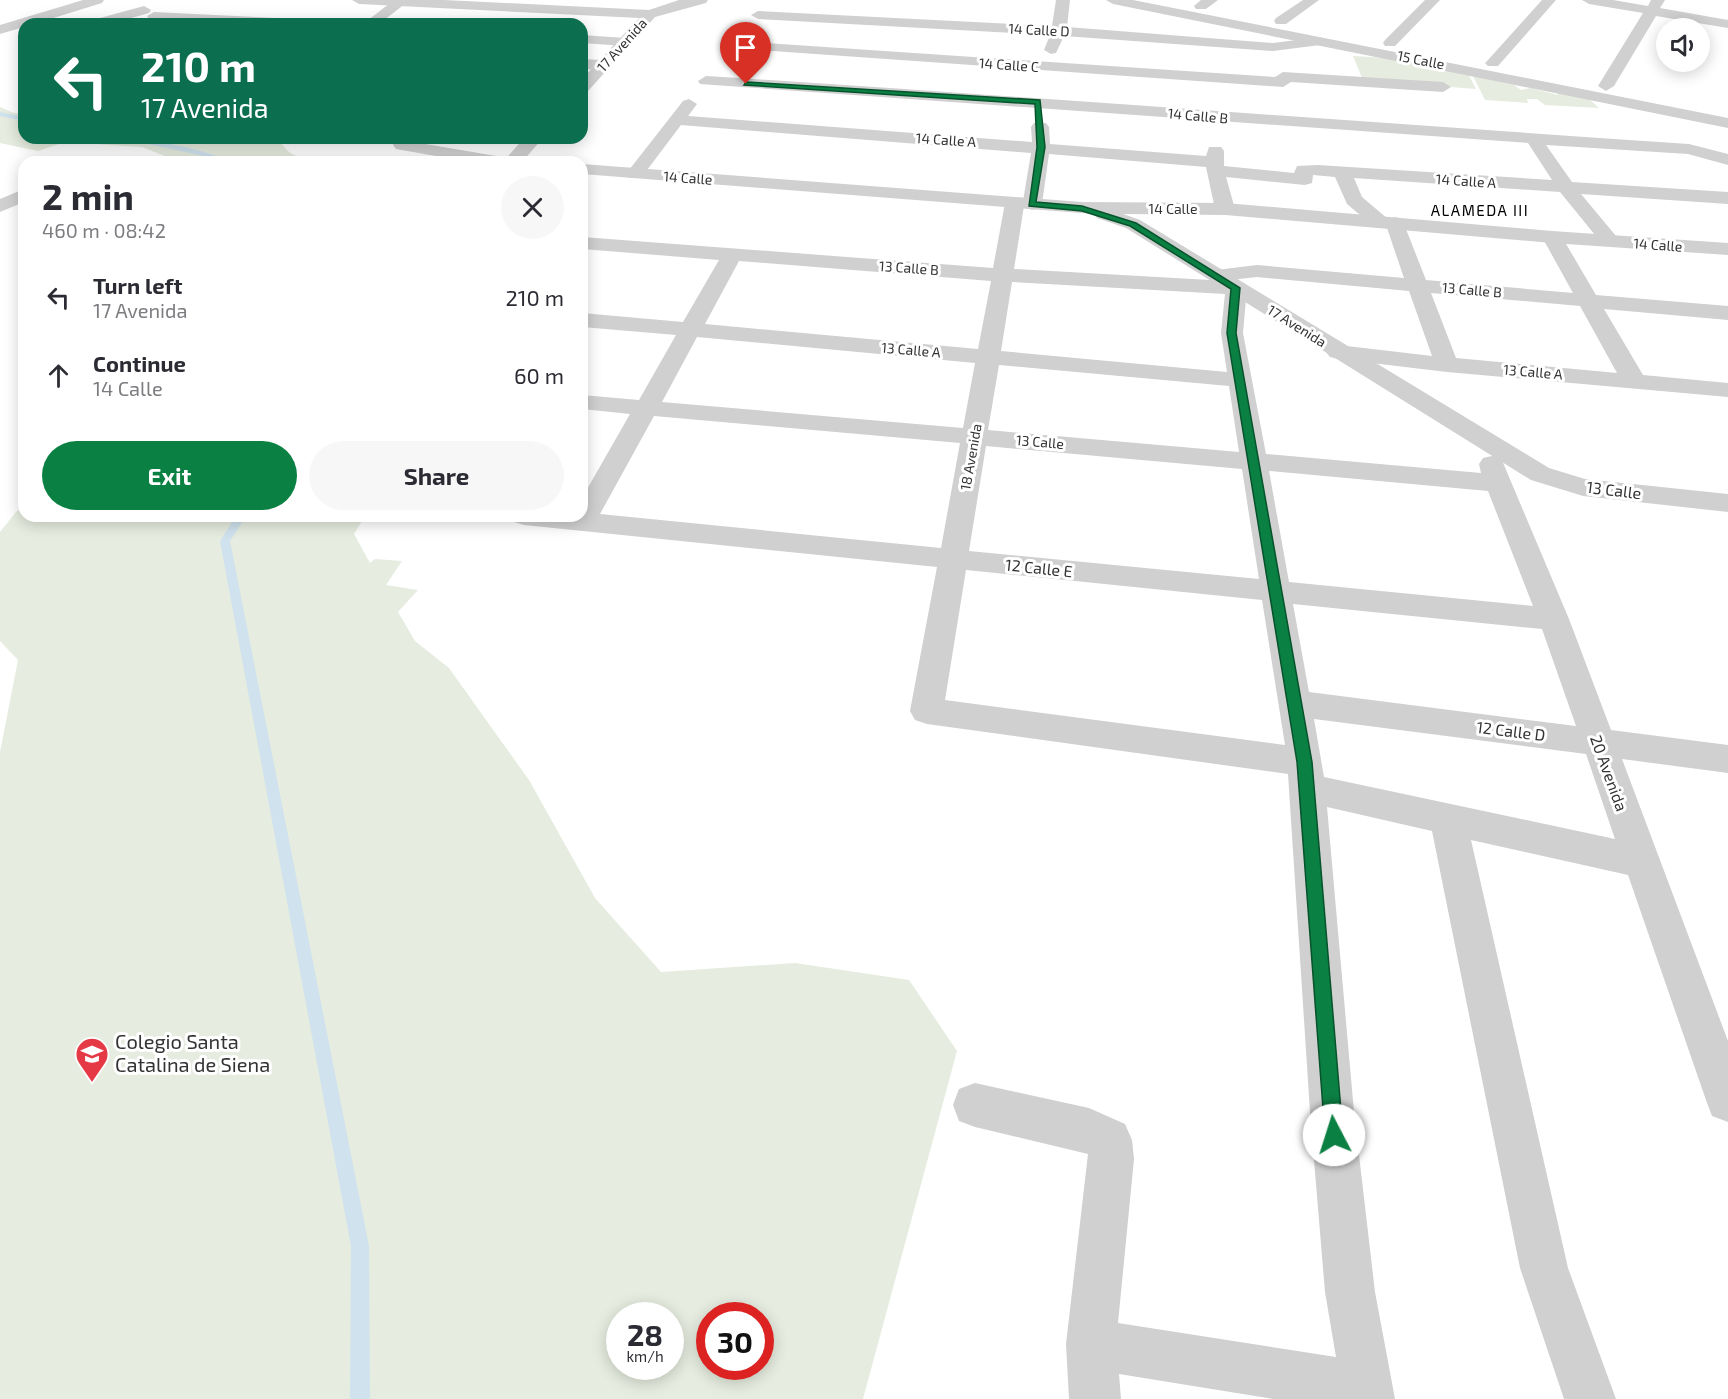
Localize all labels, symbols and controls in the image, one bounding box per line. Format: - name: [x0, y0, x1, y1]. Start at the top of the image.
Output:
- street label: 17 Avenida: [593, 14, 650, 75]
- map controls: [1656, 18, 1710, 72]
- button: sound: [1656, 18, 1710, 72]
- street label: 14 Calle D: [1008, 19, 1070, 40]
- pin: [720, 22, 771, 84]
- icon: arrive: [729, 31, 762, 64]
- text: 210 m: [141, 40, 256, 90]
- icon: left: [42, 42, 120, 120]
- street label: 15 Calle: [1396, 47, 1446, 72]
- street label: 14 Calle C: [979, 54, 1040, 75]
- text: 17 Avenida: [141, 91, 269, 123]
- street label: 14 Calle B: [1167, 104, 1229, 127]
- street label: 14 Calle A: [915, 129, 977, 150]
- street label: 14 Calle: [663, 167, 713, 188]
- street label: 14 Calle A: [1435, 170, 1497, 191]
- text: 2 min: [42, 174, 134, 217]
- button: close: [501, 176, 564, 239]
- street label: 14 Calle: [1149, 200, 1197, 217]
- district label: ALAMEDA III: [1431, 201, 1529, 219]
- text: 460 m · 08:42: [42, 218, 166, 242]
- street label: 14 Calle: [1633, 234, 1683, 255]
- street label: 13 Calle B: [879, 257, 939, 278]
- text: Turn left: [93, 272, 182, 298]
- street label: 13 Calle B: [1442, 278, 1503, 301]
- icon: left: [42, 281, 75, 314]
- text: 210 m: [505, 284, 564, 310]
- text: 17 Avenida: [93, 298, 187, 322]
- street label: 17 Avenida: [1265, 301, 1330, 350]
- street label: 13 Calle A: [881, 338, 942, 361]
- text: Continue: [93, 350, 186, 376]
- icon: ahead: [42, 359, 75, 392]
- street label: 13 Calle A: [1503, 360, 1564, 383]
- text: 60 m: [514, 362, 564, 388]
- text: 14 Calle: [93, 376, 163, 400]
- street label: 18 Avenida: [956, 422, 985, 492]
- street label: 13 Calle: [1015, 431, 1065, 452]
- button: Exit: [42, 441, 297, 510]
- button: Share: [309, 441, 564, 510]
- street label: 13 Calle: [1586, 477, 1642, 502]
- street label: 12 Calle E: [1005, 555, 1074, 580]
- street label: 12 Calle D: [1476, 717, 1547, 744]
- street label: 20 Avenida: [1587, 732, 1632, 814]
- place label: Colegio Santa Catalina de Siena: [115, 1029, 270, 1076]
- school or university icon: Colegio Santa Catalina de Siena: [74, 1036, 110, 1083]
- position arrow: [1302, 1103, 1366, 1167]
- speed limit sign: 30: [696, 1302, 774, 1380]
- text: 28: [627, 1316, 663, 1352]
- text: km/h: [626, 1347, 664, 1365]

